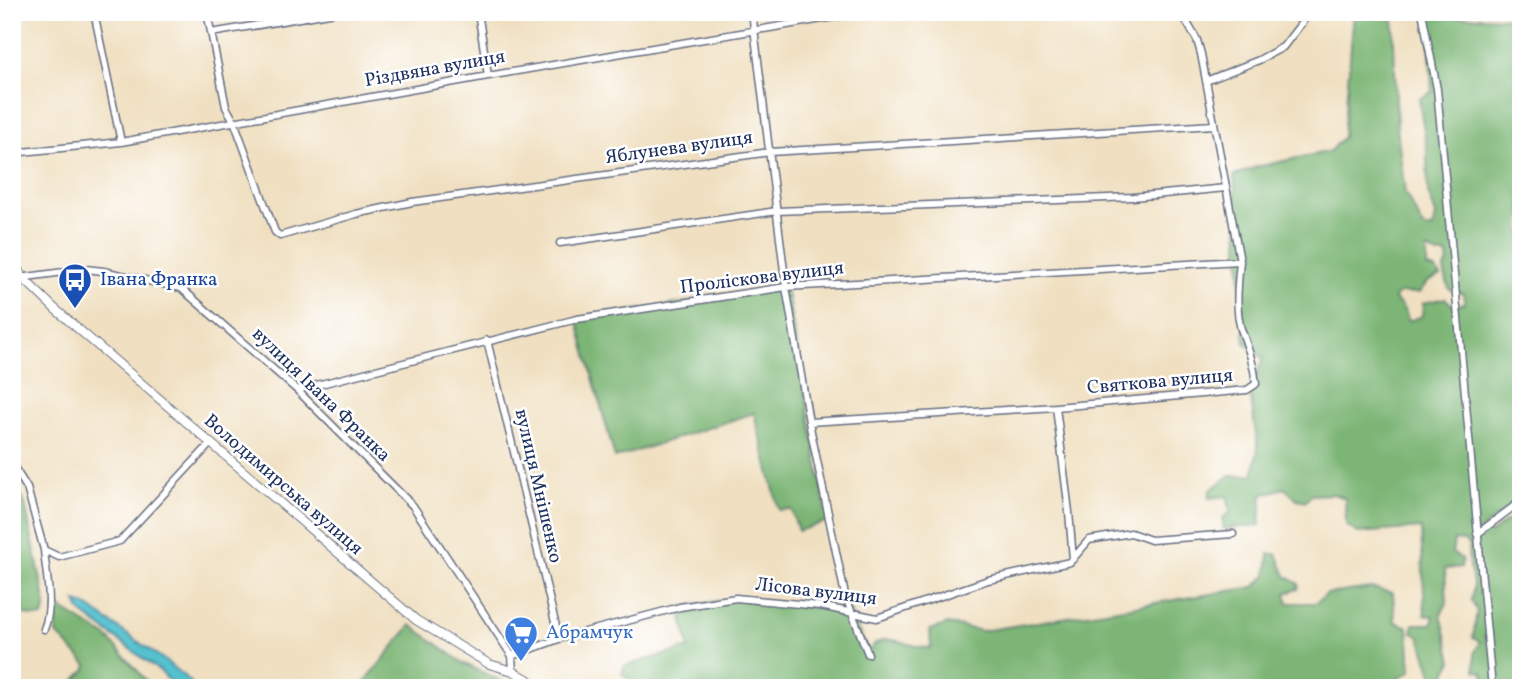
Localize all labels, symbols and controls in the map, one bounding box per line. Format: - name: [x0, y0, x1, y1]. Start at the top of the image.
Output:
- street label: Різдвяна вулиця: [363, 44, 507, 94]
- street label: Яблунева вулиця: [604, 125, 754, 171]
- street label: Проліскова вулиця: [679, 255, 845, 301]
- bus stop icon: Івана Франка: [56, 261, 94, 310]
- place label: Івана Франка: [100, 267, 217, 293]
- street label: вулиця Івана Франка: [246, 322, 396, 468]
- street label: Святкова вулиця: [1086, 363, 1234, 401]
- street label: вулиця Мнішенко: [508, 406, 568, 566]
- street label: Володимирська вулиця: [198, 408, 368, 562]
- street label: Лісова вулиця: [754, 572, 878, 612]
- supermarket icon: Абрамчук: [502, 614, 540, 663]
- place label: Абрамчук: [546, 620, 633, 646]

